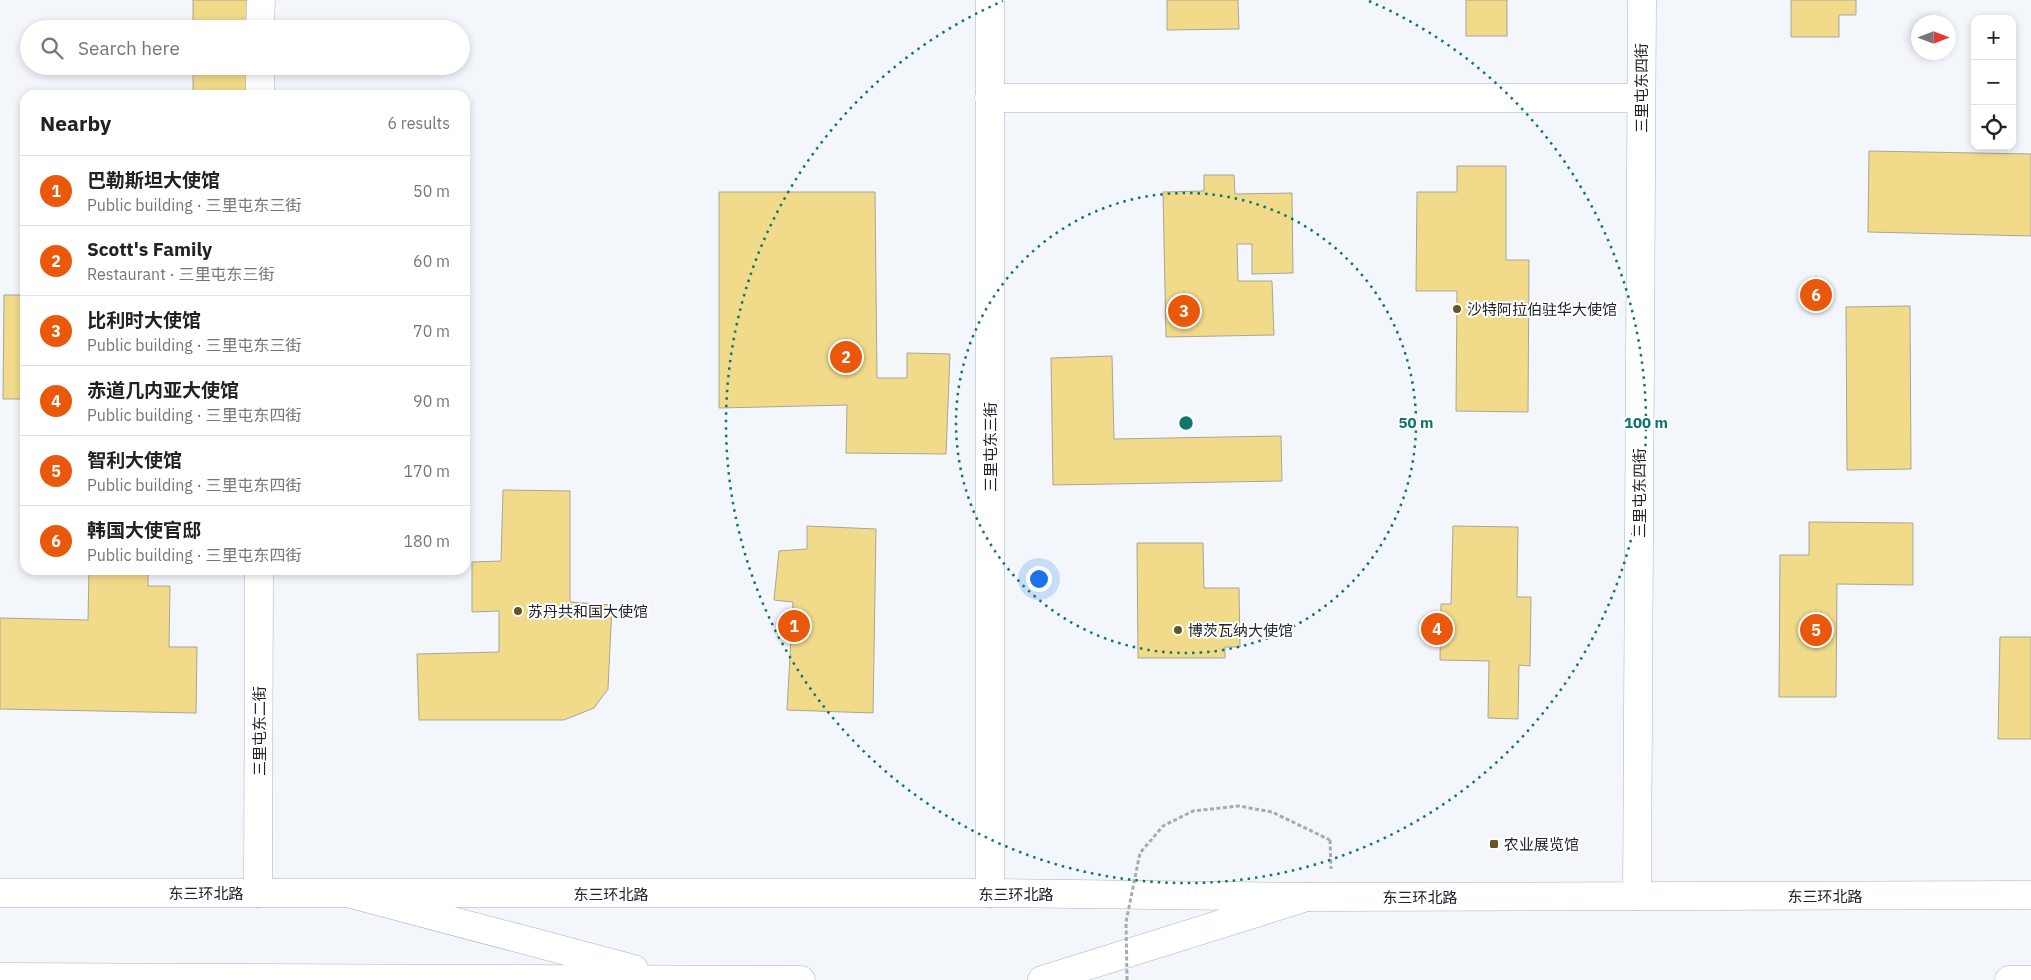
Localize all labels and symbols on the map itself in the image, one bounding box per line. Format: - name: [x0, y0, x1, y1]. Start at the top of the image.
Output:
- north arrow: [1911, 15, 1956, 60]
- street label: 三里屯东四街: [1632, 43, 1651, 133]
- pin: 6: [1800, 276, 1832, 314]
- pin: 3: [1168, 292, 1200, 330]
- place label: 沙特阿拉伯驻华大使馆: [1467, 300, 1617, 319]
- marker: 沙特阿拉伯驻华大使馆: [1451, 303, 1463, 315]
- pin: 2: [830, 338, 862, 376]
- street label: 三里屯东三街: [981, 402, 1000, 492]
- text: 50 m: [1399, 413, 1433, 432]
- text: 100 m: [1624, 413, 1668, 432]
- centre of rings: [1177, 414, 1195, 432]
- street label: 三里屯东四街: [1630, 448, 1649, 538]
- your location: [1026, 566, 1052, 592]
- place label: 苏丹共和国大使馆: [528, 602, 648, 621]
- marker: 苏丹共和国大使馆: [512, 605, 524, 617]
- pin: 1: [778, 607, 810, 645]
- pin: 4: [1421, 610, 1453, 648]
- pin: 5: [1800, 611, 1832, 649]
- place label: 博茨瓦纳大使馆: [1188, 621, 1293, 640]
- marker: 博茨瓦纳大使馆: [1172, 624, 1184, 636]
- street label: 三里屯东二街: [250, 686, 269, 776]
- place label: 农业展览馆: [1504, 835, 1579, 854]
- marker: 农业展览馆: [1488, 838, 1500, 850]
- street label: 东三环北路: [168, 884, 244, 903]
- street label: 东三环北路: [573, 885, 649, 904]
- street label: 东三环北路: [978, 885, 1054, 904]
- street label: 东三环北路: [1787, 887, 1863, 906]
- street label: 东三环北路: [1382, 888, 1458, 907]

